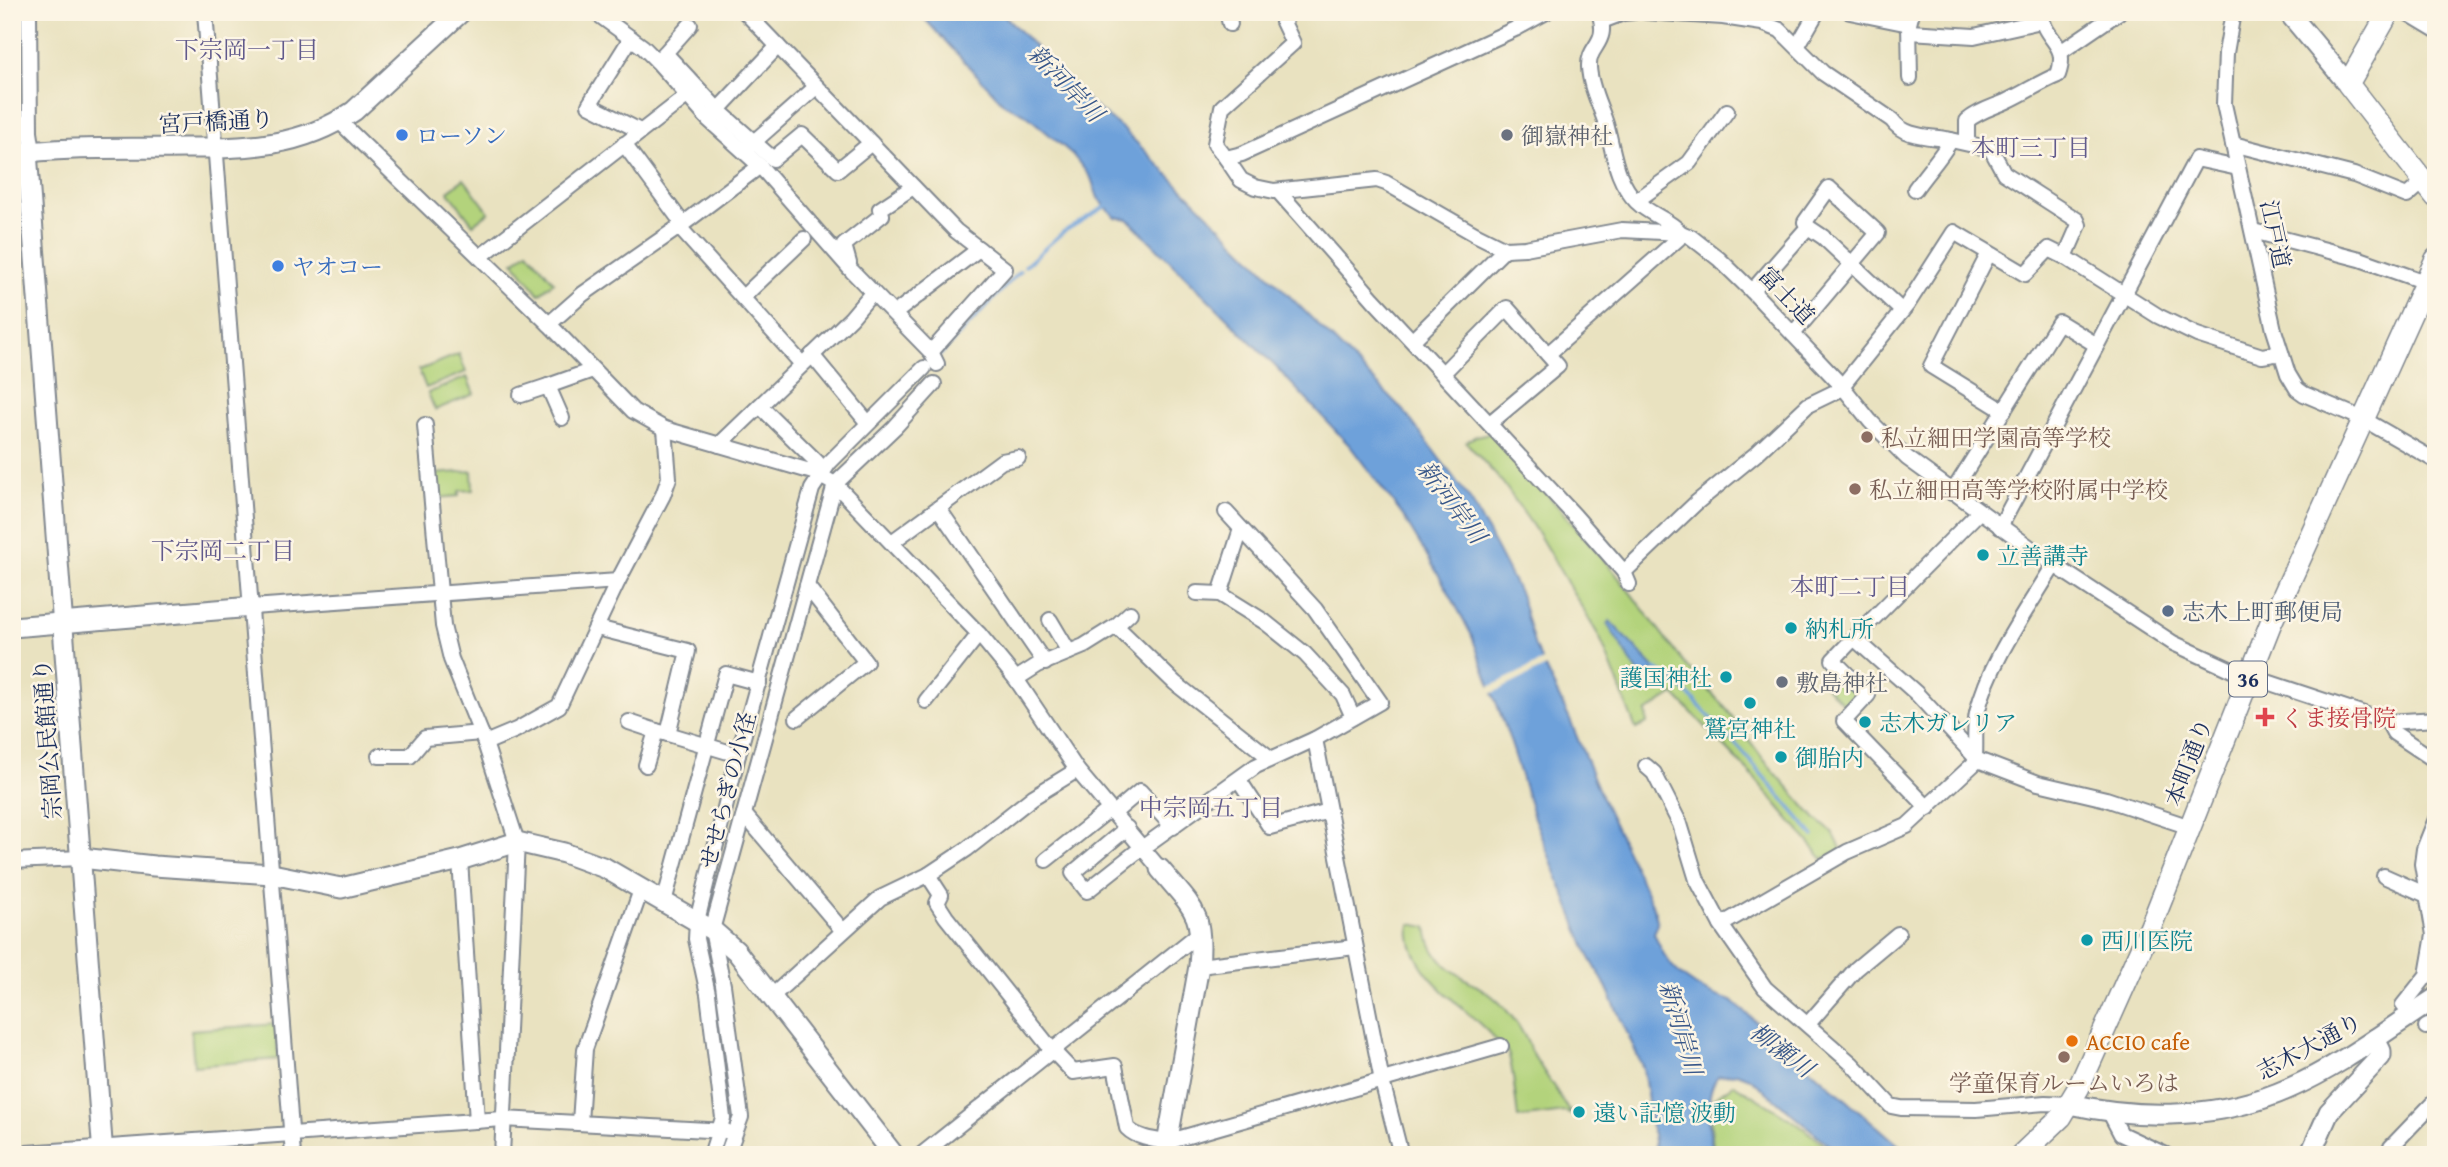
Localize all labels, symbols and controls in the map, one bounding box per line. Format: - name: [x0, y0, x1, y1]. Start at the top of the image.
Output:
- district label: 下宗岡一丁目: [175, 32, 319, 67]
- water label: 新河岸川: [1020, 36, 1114, 132]
- street label: 宮戸橋通り: [158, 102, 274, 140]
- place label: ローソン: [416, 119, 507, 152]
- place label: 御嶽神社: [1521, 119, 1613, 152]
- marker: ローソン: [394, 127, 410, 143]
- marker: 御嶽神社: [1499, 127, 1515, 143]
- district label: 本町三丁目: [1971, 130, 2091, 165]
- street label: 江戸道: [2253, 197, 2299, 271]
- place label: ヤオコー: [292, 250, 383, 283]
- marker: ヤオコー: [270, 258, 286, 274]
- street label: 富士道: [1751, 259, 1823, 331]
- place label: 私立細田学園高等学校: [1881, 421, 2111, 454]
- marker: 私立細田学園高等学校: [1859, 429, 1875, 445]
- water label: 新河岸川: [1409, 453, 1497, 553]
- place label: 私立細田高等学校附属中学校: [1869, 473, 2168, 506]
- marker: 私立細田高等学校附属中学校: [1847, 481, 1863, 497]
- district label: 下宗岡二丁目: [151, 533, 295, 568]
- place label: 立善講寺: [1997, 539, 2089, 572]
- marker: 立善講寺: [1975, 547, 1991, 563]
- district label: 本町二丁目: [1790, 569, 1910, 604]
- place label: 志木上町郵便局: [2182, 595, 2343, 628]
- marker: 志木上町郵便局: [2160, 603, 2176, 619]
- place label: 納札所: [1805, 612, 1874, 645]
- marker: 納札所: [1783, 620, 1799, 636]
- street label: 宗岡公民館通り: [25, 658, 69, 820]
- place label: 護国神社: [1620, 661, 1712, 694]
- road number: 36: [2229, 662, 2267, 696]
- place label: 敷島神社: [1796, 666, 1888, 699]
- marker: 護国神社: [1718, 669, 1734, 685]
- marker: 敷島神社: [1774, 674, 1790, 690]
- marker: 鷲宮神社: [1742, 695, 1758, 711]
- place label: くま接骨院: [2281, 701, 2396, 734]
- place label: 志木ガレリア: [1879, 706, 2017, 739]
- marker: くま接骨院: [2255, 707, 2275, 727]
- street label: せせらぎの小径: [690, 708, 764, 872]
- place label: 鷲宮神社: [1704, 712, 1796, 745]
- street label: 本町通り: [2156, 713, 2220, 811]
- marker: 志木ガレリア: [1857, 714, 1873, 730]
- place label: 御胎内: [1795, 741, 1864, 774]
- marker: 御胎内: [1773, 749, 1789, 765]
- district label: 中宗岡五丁目: [1139, 790, 1283, 825]
- place label: 西川医院: [2101, 924, 2193, 957]
- marker: 西川医院: [2079, 932, 2095, 948]
- water label: 新河岸川: [1651, 977, 1712, 1082]
- street label: 志木大通り: [2250, 1004, 2368, 1088]
- water label: 柳瀬川: [1743, 1014, 1824, 1087]
- place label: ACCIO cafe: [2086, 1025, 2190, 1058]
- marker: ACCIO cafe: [2064, 1033, 2080, 1049]
- marker: 学童保育ルームいろは: [2056, 1049, 2072, 1065]
- place label: 学童保育ルームいろは: [1949, 1066, 2179, 1099]
- place label: 遠い記憶 波動: [1593, 1096, 1736, 1129]
- marker: 遠い記憶 波動: [1571, 1104, 1587, 1120]

